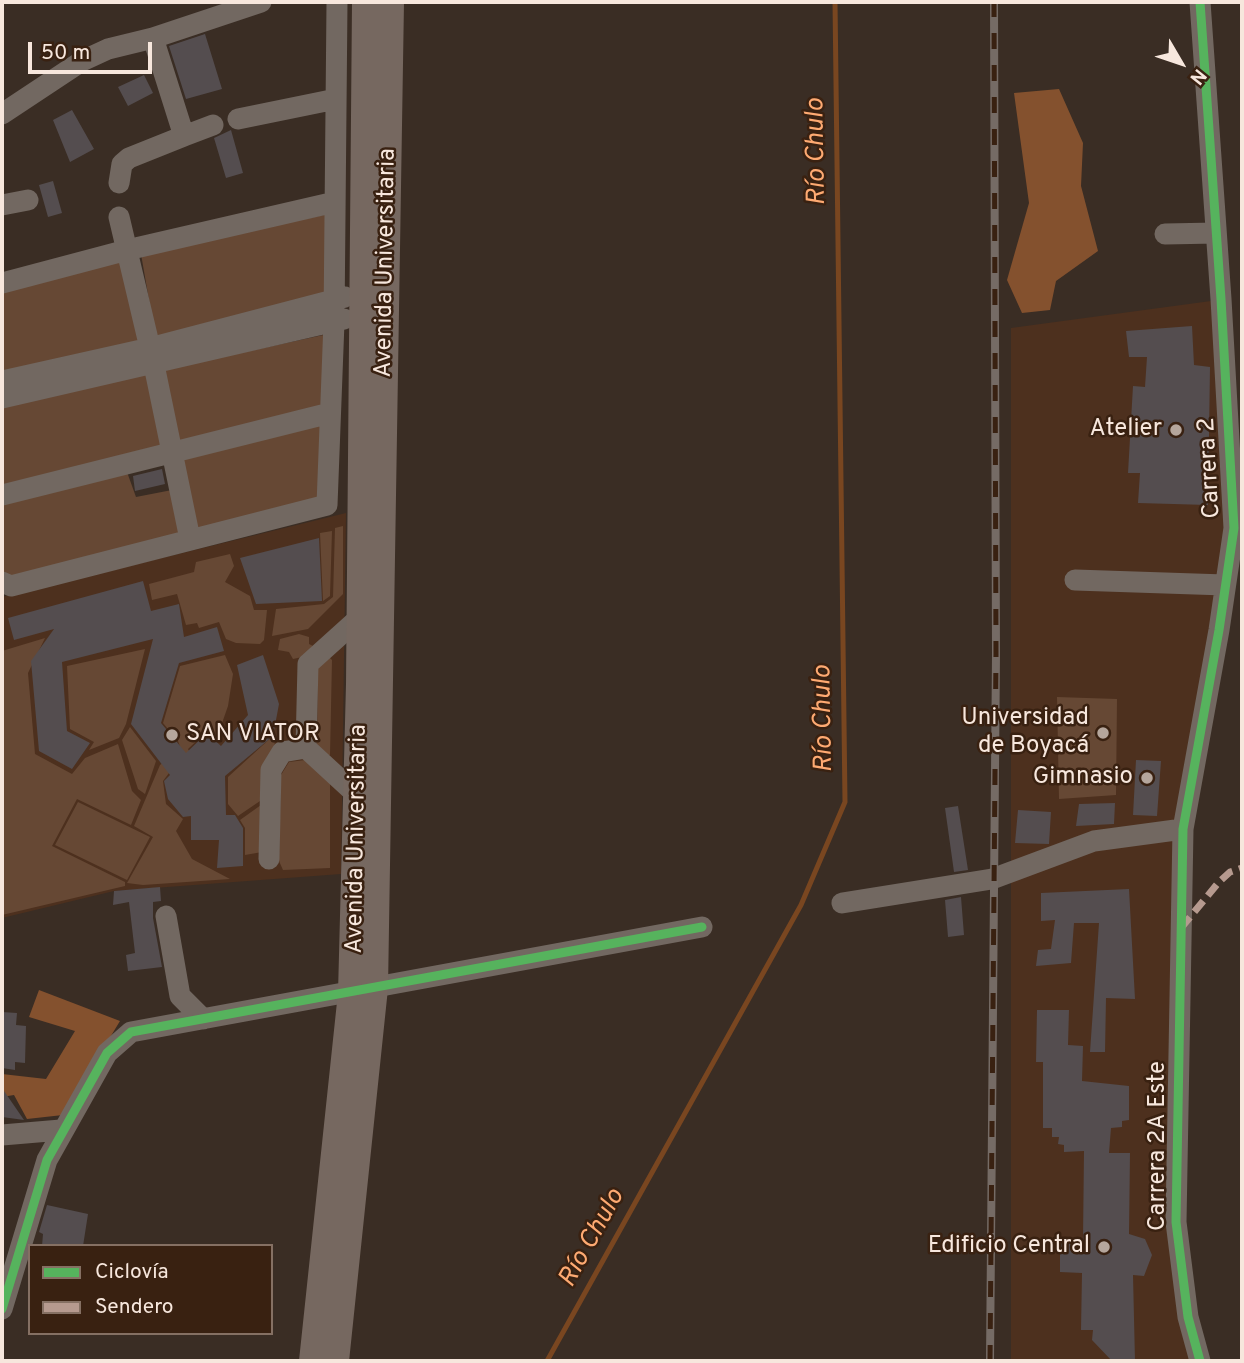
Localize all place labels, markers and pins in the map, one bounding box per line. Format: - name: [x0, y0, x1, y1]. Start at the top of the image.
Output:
- place label: Atelier: [1089, 416, 1162, 444]
- marker: Atelier: [1168, 422, 1184, 438]
- place label: Universidad de Boyacá: [961, 705, 1089, 761]
- place label: SAN VIATOR: [186, 721, 320, 749]
- marker: Universidad de Boyacá: [1095, 725, 1111, 741]
- marker: SAN VIATOR: [164, 727, 180, 743]
- place label: Gimnasio: [1033, 764, 1133, 792]
- marker: Gimnasio: [1139, 770, 1155, 786]
- place label: Edificio Central: [928, 1233, 1090, 1261]
- marker: Edificio Central: [1096, 1239, 1112, 1255]

